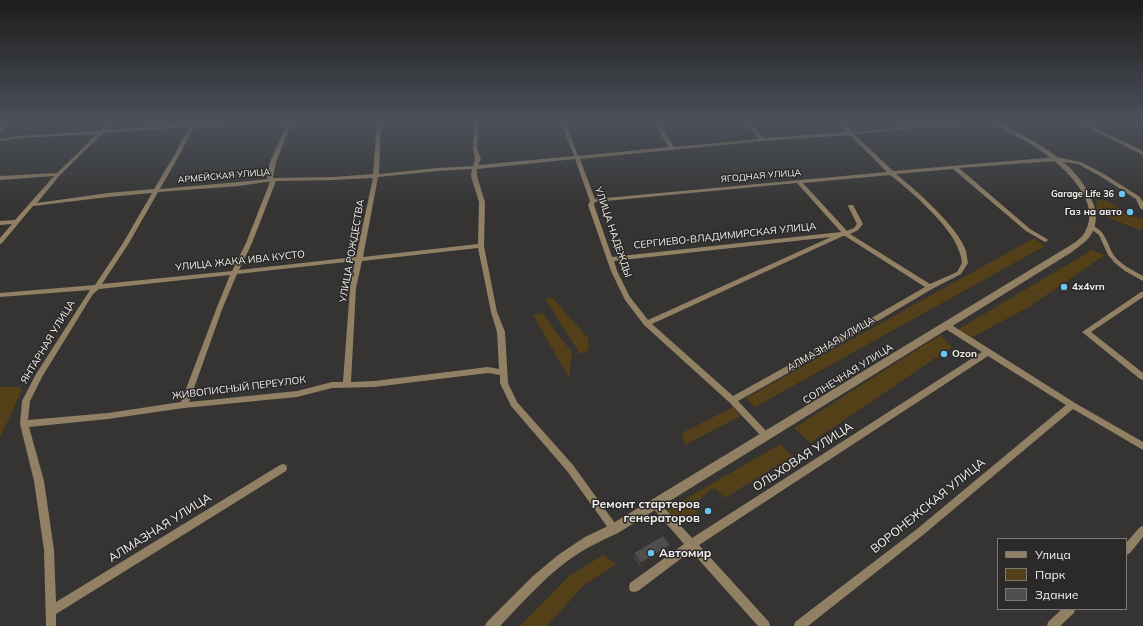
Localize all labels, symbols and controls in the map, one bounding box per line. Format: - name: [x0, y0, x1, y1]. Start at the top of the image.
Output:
- street label: АРМЕЙСКАЯ УЛИЦА: [177, 167, 271, 185]
- street label: ЯГОДНАЯ УЛИЦА: [720, 167, 802, 185]
- street label: УЛИЦА НАДЕЖДЫ: [592, 185, 634, 279]
- place label: Garage Life 36: [1051, 189, 1114, 199]
- marker: Garage Life 36: [1117, 189, 1127, 199]
- street label: УЛИЦА РОЖДЕСТВА: [337, 198, 367, 304]
- place label: Газ на авто: [1065, 206, 1122, 218]
- marker: Газ на авто: [1125, 207, 1135, 217]
- street label: СЕРГИЕВО-ВЛАДИМИРСКАЯ УЛИЦА: [633, 220, 817, 252]
- street label: УЛИЦА ЖАКА ИВА КУСТО: [175, 248, 305, 274]
- place label: 4x4vrn: [1072, 281, 1105, 293]
- marker: 4x4vrn: [1059, 282, 1069, 292]
- street label: ЯНТАРНАЯ УЛИЦА: [18, 298, 78, 386]
- street label: АЛМАЗНАЯ УЛИЦА: [785, 314, 877, 374]
- street label: СОЛНЕЧНАЯ УЛИЦА: [801, 341, 895, 407]
- place label: Ozon: [952, 348, 977, 360]
- marker: Ozon: [939, 349, 949, 359]
- street label: ЖИВОПИСНЫЙ ПЕРЕУЛОК: [171, 374, 307, 402]
- street label: ОЛЬХОВАЯ УЛИЦА: [750, 419, 856, 495]
- street label: ВОРОНЕЖСКАЯ УЛИЦА: [868, 455, 988, 557]
- street label: АЛМАЗНАЯ УЛИЦА: [106, 490, 214, 566]
- place label: Ремонт стартеров генераторов: [592, 497, 700, 525]
- marker: Ремонт стартеров генераторов: [703, 506, 713, 516]
- legend: [997, 538, 1127, 610]
- place label: Автомир: [659, 546, 711, 560]
- text: Улица: [1035, 547, 1071, 562]
- marker: Автомир: [646, 548, 656, 558]
- text: Парк: [1035, 567, 1065, 582]
- text: Здание: [1035, 587, 1078, 602]

